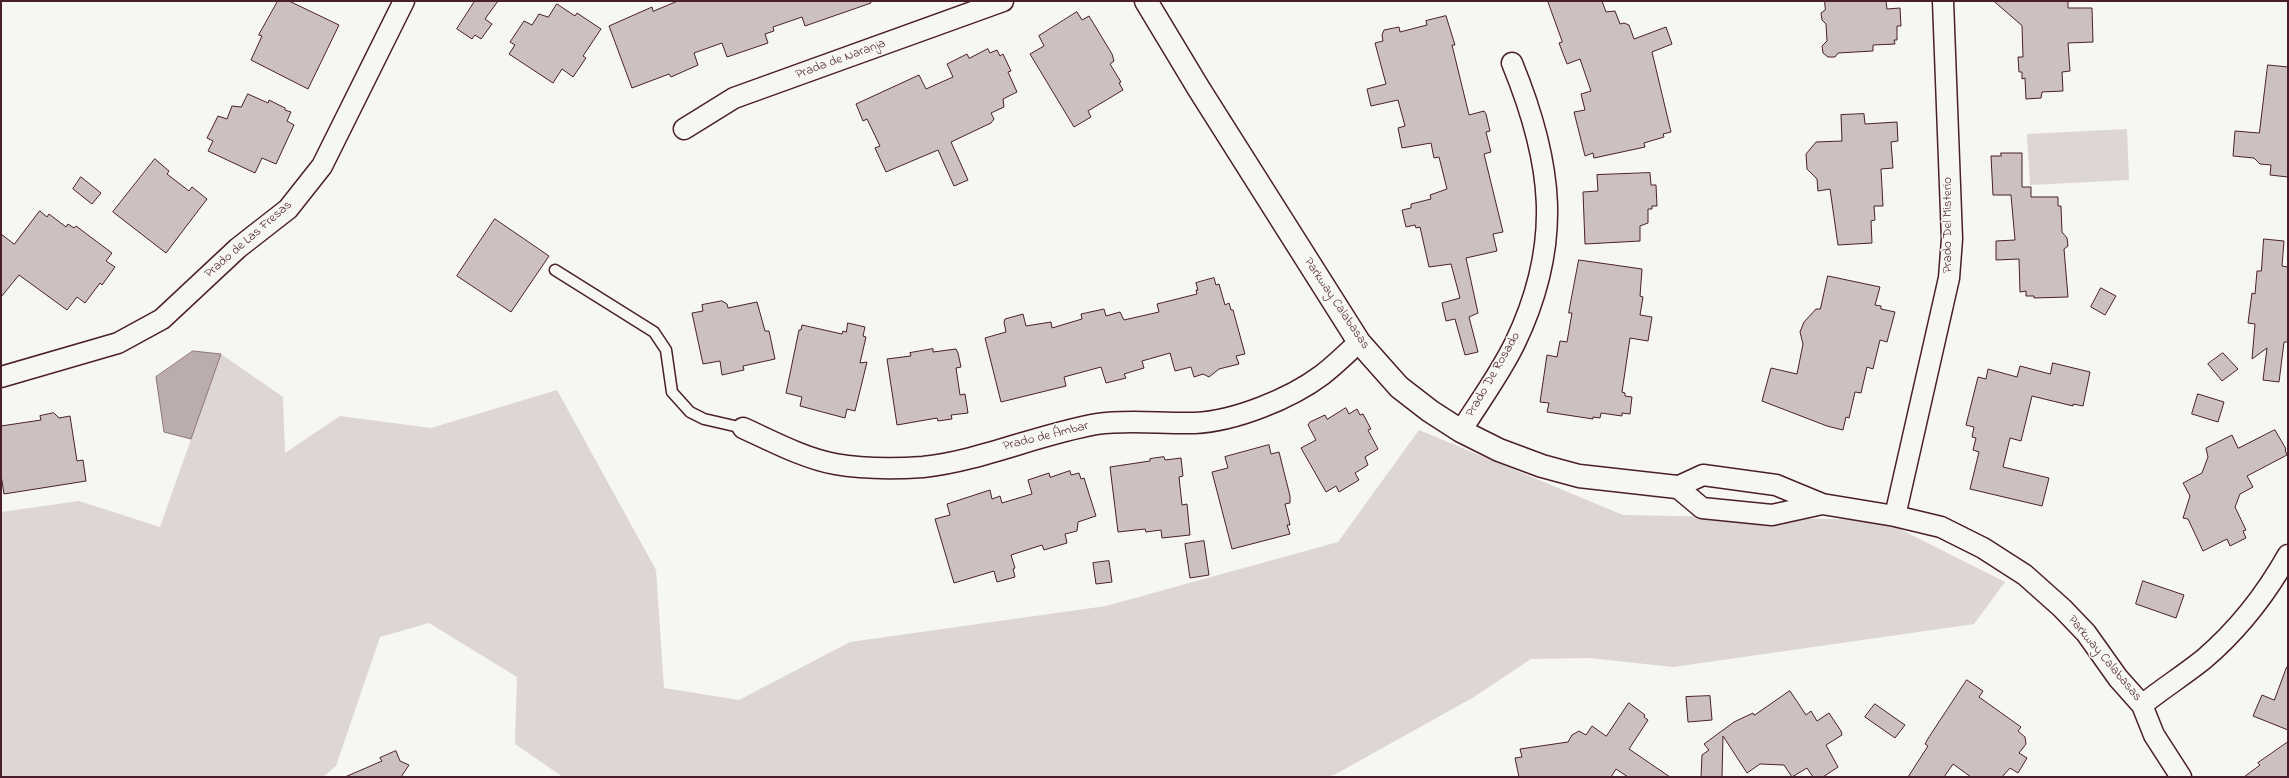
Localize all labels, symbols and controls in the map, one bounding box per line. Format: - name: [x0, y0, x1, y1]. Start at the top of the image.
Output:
- street label: Prada de Naranja: [794, 36, 888, 84]
- street label: Prado Del Misterio: [1941, 177, 1957, 273]
- street label: Prado de Las Fresas: [202, 198, 296, 282]
- street label: Parkway Calabasas: [1300, 255, 1372, 353]
- street label: Prado De Rosado: [1463, 330, 1525, 420]
- street label: Prado de Ámbar: [1002, 419, 1090, 455]
- street label: Parkway Calabasas: [2064, 613, 2144, 705]

